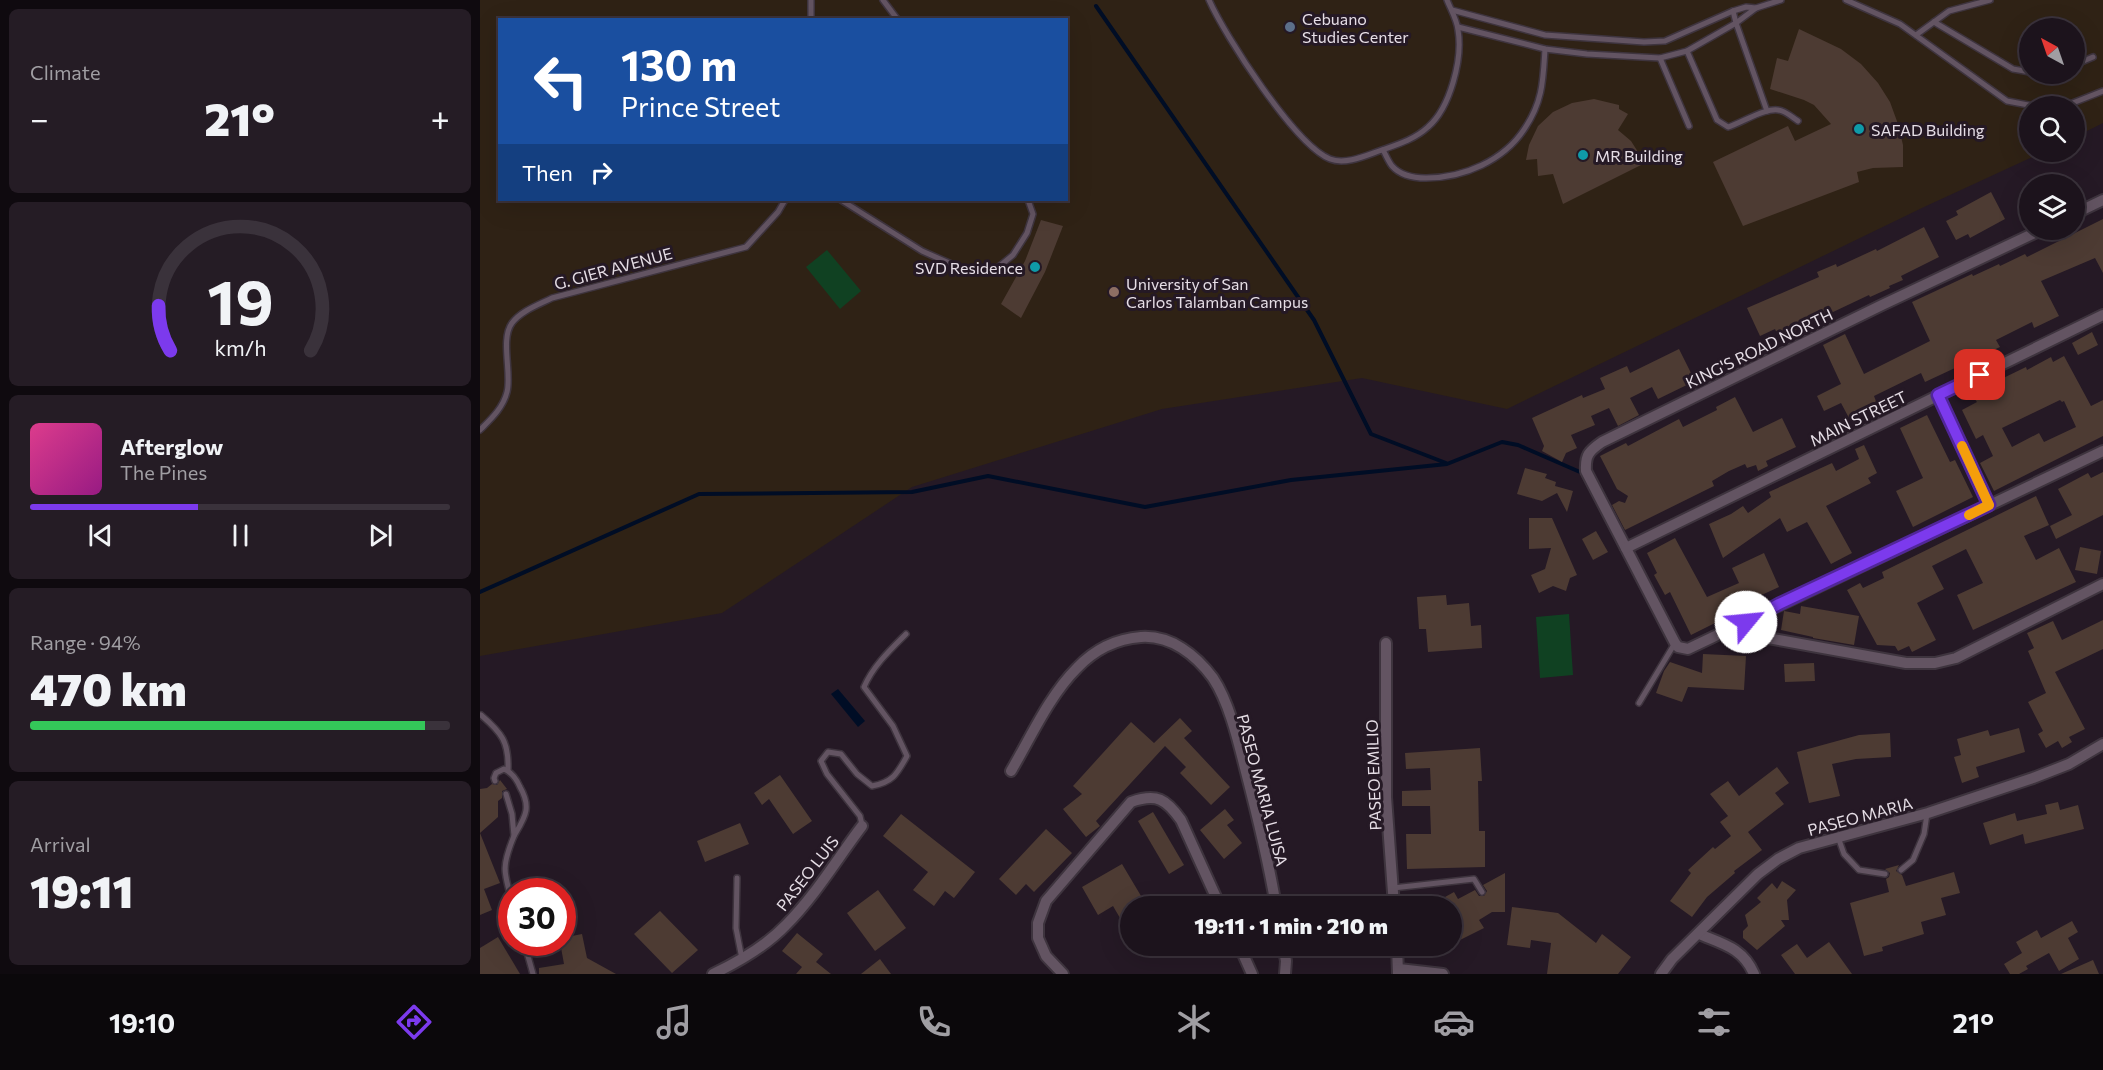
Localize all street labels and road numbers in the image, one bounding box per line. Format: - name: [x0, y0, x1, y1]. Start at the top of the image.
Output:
- street label: G. GIER AVENUE: [552, 243, 674, 293]
- street label: KING'S ROAD NORTH: [1682, 304, 1836, 392]
- street label: MAIN STREET: [1806, 386, 1910, 450]
- street label: PASEO MARIA LUISA: [1234, 712, 1292, 868]
- street label: PASEO EMILIO: [1362, 719, 1384, 831]
- street label: PASEO MARIA: [1805, 793, 1915, 839]
- street label: PASEO LUIS: [772, 832, 842, 914]

